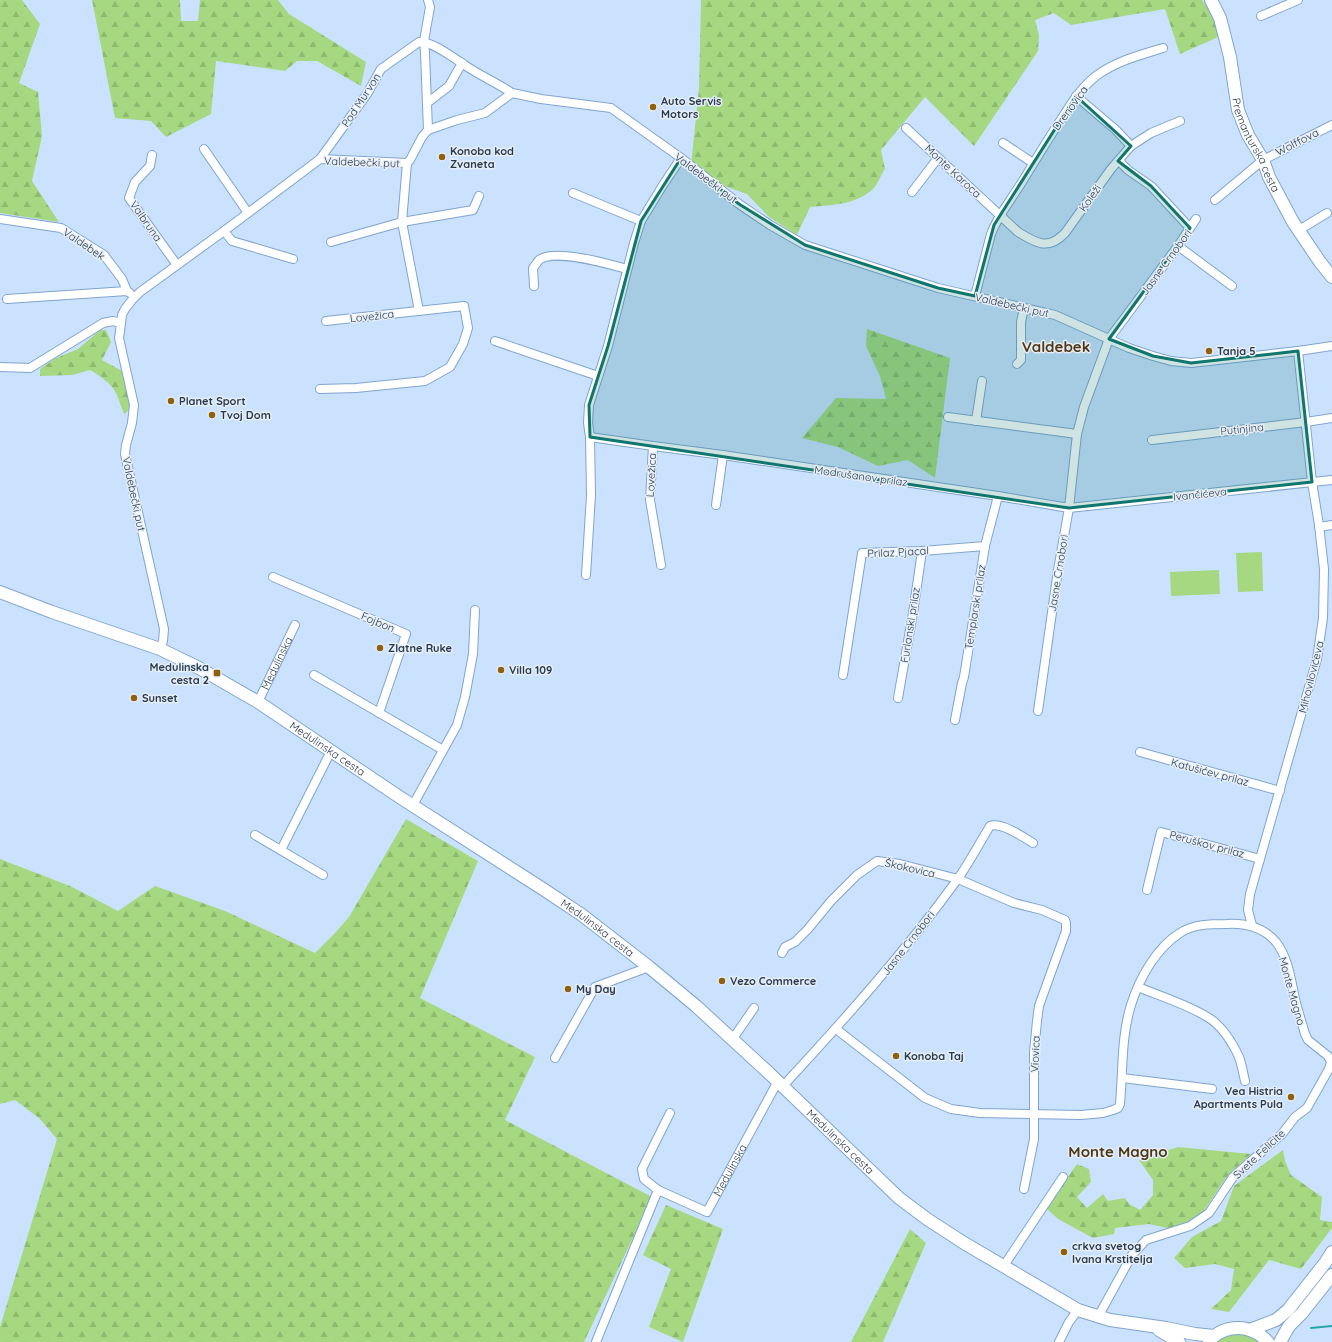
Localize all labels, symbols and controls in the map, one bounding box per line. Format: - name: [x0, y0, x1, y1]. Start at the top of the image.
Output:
- street label: Pod Murvon: [338, 70, 384, 130]
- street label: Drenovica: [1049, 83, 1091, 133]
- place label: Auto Servis Motors: [661, 94, 721, 121]
- street label: Premanturska cesta: [1229, 97, 1283, 194]
- marker: Auto Servis Motors: [648, 102, 658, 112]
- street label: Wolffova: [1273, 125, 1321, 159]
- street label: Monte Karoca: [922, 141, 984, 201]
- place label: Konoba kod Zvaneta: [450, 144, 514, 171]
- street label: Valdebečki put: [672, 150, 741, 207]
- marker: Konoba kod Zvaneta: [437, 152, 447, 162]
- street label: Valdebečki put: [324, 154, 400, 170]
- street label: Koleži: [1076, 182, 1104, 214]
- street label: Valbruna: [127, 198, 165, 244]
- street label: Valdebek: [60, 225, 108, 263]
- street label: Jasne Crnobori: [1137, 226, 1195, 298]
- street label: Valdebečki put: [974, 290, 1051, 320]
- street label: Lovežica: [349, 307, 395, 325]
- district label: Valdebek: [1022, 337, 1090, 356]
- place label: Tanja 5: [1217, 344, 1256, 358]
- marker: Tanja 5: [1204, 346, 1214, 356]
- place label: Planet Sport: [179, 394, 246, 408]
- marker: Planet Sport: [166, 396, 176, 406]
- place label: Tvoj Dom: [220, 408, 271, 422]
- marker: Tvoj Dom: [207, 410, 217, 420]
- street label: Putinjina: [1220, 420, 1264, 438]
- street label: Lovežica: [643, 452, 659, 498]
- street label: Valdebečki put: [119, 456, 149, 533]
- street label: Modrušanov prilaz: [813, 463, 909, 489]
- street label: Ivančićeva: [1172, 484, 1228, 504]
- street label: Jasne Crnobori: [1045, 533, 1071, 613]
- street label: Prilaz Pjacal: [867, 543, 929, 561]
- street label: Templarski prilaz: [961, 564, 989, 650]
- street label: Furlanski prilaz: [897, 586, 923, 664]
- street label: Fojbon: [359, 609, 397, 635]
- street label: Medulinska: [258, 634, 295, 692]
- street label: Mihovilovićeva: [1295, 639, 1327, 715]
- place label: Zlatne Ruke: [388, 641, 453, 655]
- marker: Zlatne Ruke: [375, 643, 385, 653]
- place label: Medulinska cesta 2: [149, 660, 209, 687]
- place label: Villa 109: [509, 663, 552, 677]
- marker: Villa 109: [496, 665, 506, 675]
- marker: Medulinska cesta 2: [212, 668, 222, 678]
- place label: Sunset: [142, 691, 178, 705]
- marker: Sunset: [129, 693, 139, 703]
- street label: Medulinska cesta: [287, 718, 368, 779]
- street label: Katušićev prilaz: [1170, 755, 1250, 789]
- street label: Peruškov prilaz: [1168, 827, 1246, 861]
- street label: Škokovica: [883, 855, 937, 881]
- street label: Medulinska cesta: [558, 896, 637, 960]
- street label: Jasne Crnobori: [878, 908, 938, 978]
- street label: Monte Magno: [1276, 955, 1309, 1027]
- place label: Vezo Commerce: [730, 974, 817, 988]
- marker: Vezo Commerce: [717, 976, 727, 986]
- place label: My Day: [576, 982, 616, 996]
- marker: My Day: [563, 984, 573, 994]
- street label: Viovica: [1027, 1035, 1043, 1073]
- place label: Konoba Taj: [904, 1049, 964, 1063]
- marker: Konoba Taj: [891, 1051, 901, 1061]
- place label: Vea Histria Apartments Pula: [1194, 1084, 1283, 1111]
- marker: Vea Histria Apartments Pula: [1286, 1092, 1296, 1102]
- street label: Medulinska cesta: [804, 1106, 877, 1177]
- street label: Svete Felicite: [1230, 1126, 1288, 1182]
- street label: Medulinska: [710, 1142, 750, 1199]
- district label: Monte Magno: [1068, 1142, 1168, 1161]
- place label: crkva svetog Ivana Krstitelja: [1072, 1239, 1153, 1266]
- marker: crkva svetog Ivana Krstitelja: [1059, 1247, 1069, 1257]

